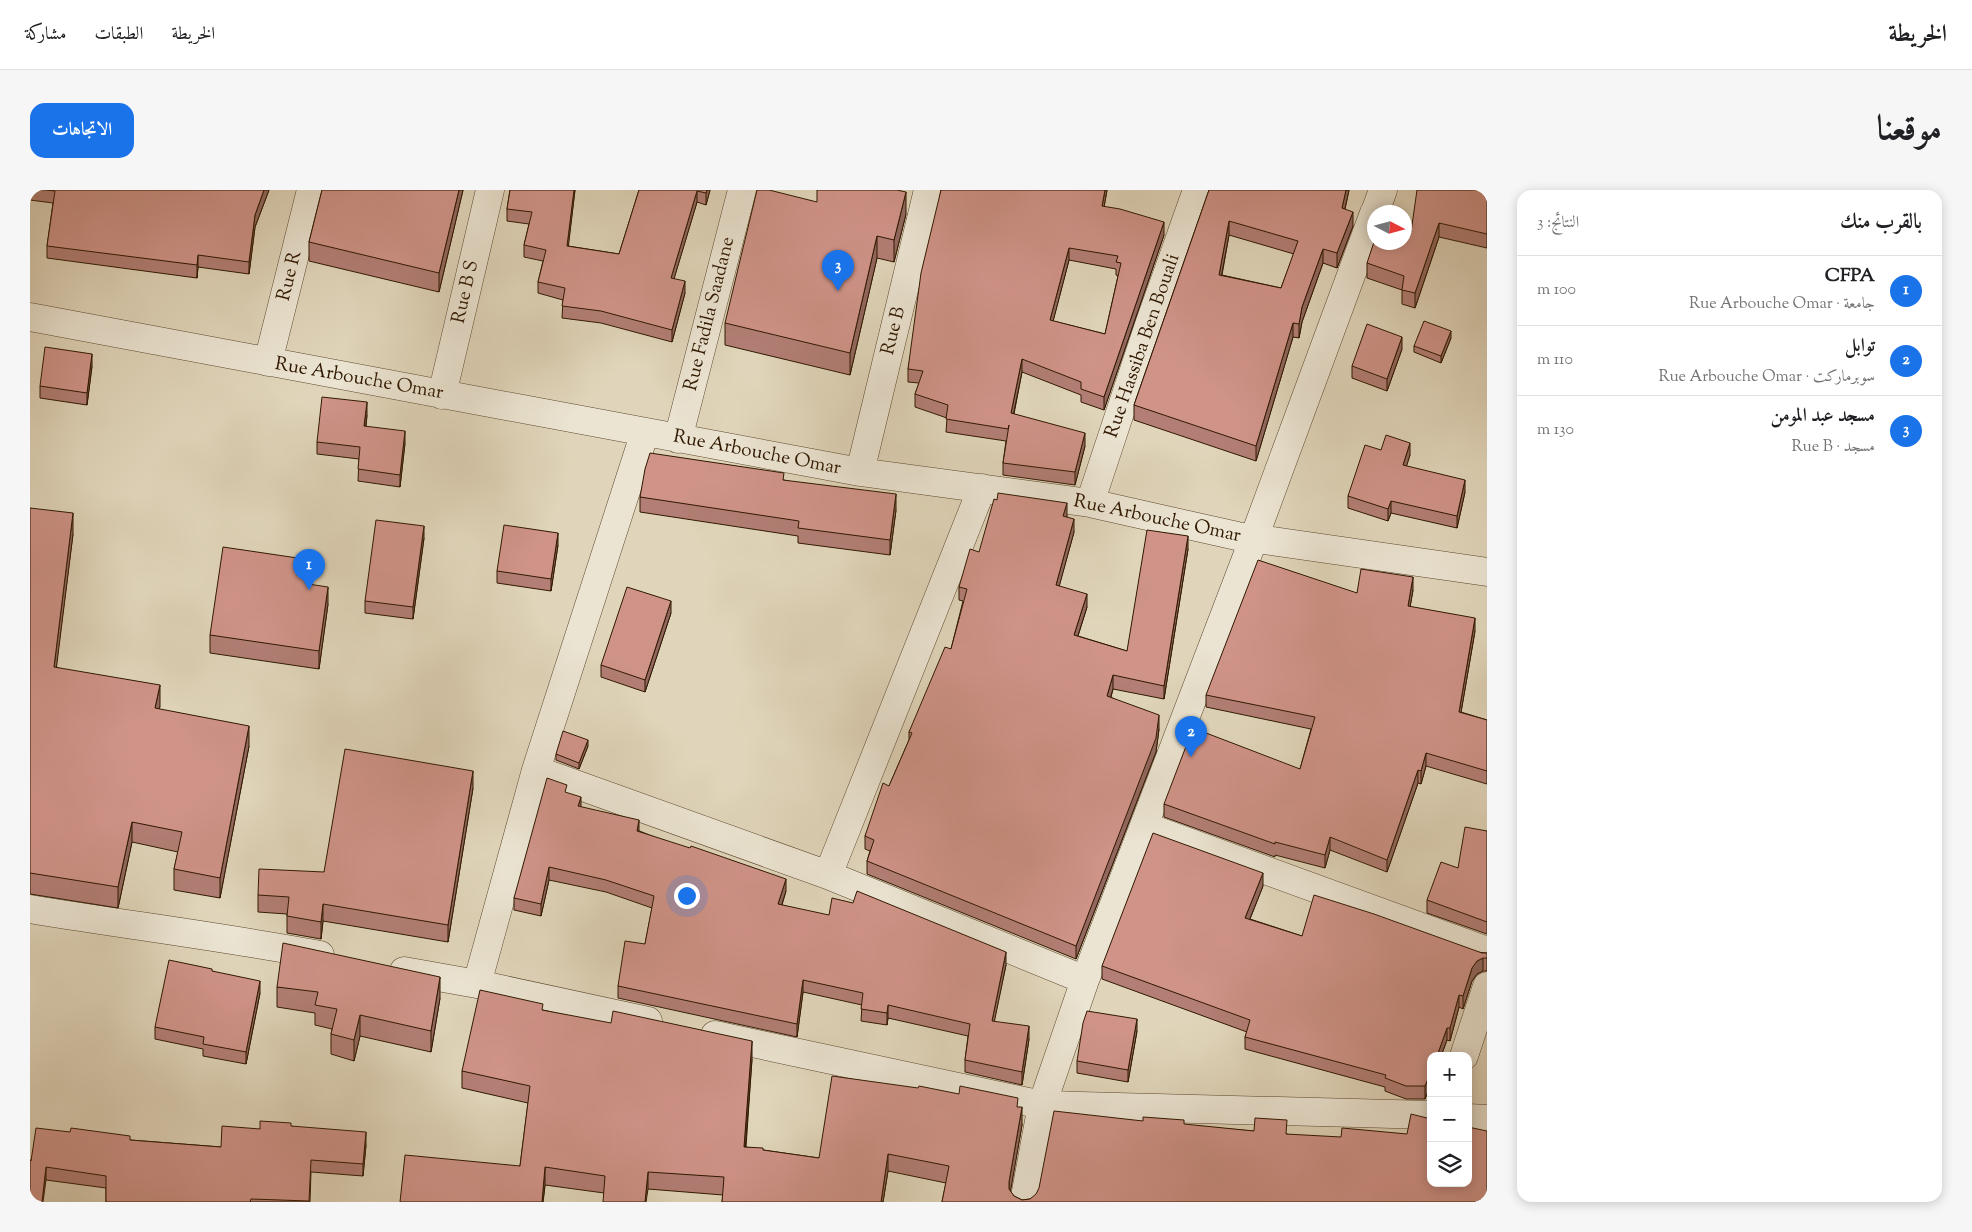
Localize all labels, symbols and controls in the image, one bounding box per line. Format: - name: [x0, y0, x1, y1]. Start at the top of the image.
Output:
- text: الخريطة: [1889, 18, 1947, 52]
- text: مشاركة: [25, 22, 66, 48]
- text: الطبقات: [94, 22, 143, 48]
- text: الخريطة: [171, 22, 215, 48]
- button: الاتجاهات: [30, 103, 134, 158]
- text: موقعنا: [1877, 105, 1942, 156]
- north arrow: [1367, 205, 1412, 250]
- text: بالقرب منك: [1840, 208, 1922, 238]
- text: النتائج: 3: [1537, 212, 1579, 235]
- street label: Rue Fadila Saadane: [678, 234, 742, 394]
- street label: Rue R: [271, 248, 309, 304]
- pin: 3: [822, 250, 854, 291]
- street label: Rue Hassiba Ben Bouali: [1099, 250, 1187, 442]
- street label: Rue B S: [446, 258, 486, 326]
- text: CFPA: [1825, 263, 1875, 290]
- text: 100 m: [1537, 279, 1576, 302]
- text: 1: [1903, 279, 1909, 302]
- text: جامعة · Rue Arbouche Omar: [1689, 293, 1875, 316]
- street label: Rue B: [875, 304, 913, 358]
- text: توابل: [1845, 333, 1875, 360]
- text: 110 m: [1537, 349, 1573, 372]
- text: 2: [1902, 349, 1910, 372]
- street label: Rue Arbouche Omar: [273, 351, 445, 407]
- text: سوبرماركت · Rue Arbouche Omar: [1658, 366, 1875, 389]
- text: مسجد عبد المومن: [1770, 403, 1875, 430]
- text: 130 m: [1537, 419, 1574, 442]
- text: 3: [1903, 419, 1909, 442]
- street label: Rue Arbouche Omar: [671, 423, 843, 483]
- text: مسجد · Rue B: [1792, 436, 1875, 459]
- street label: Rue Arbouche Omar: [1071, 488, 1243, 550]
- pin: 1: [293, 549, 325, 590]
- pin: 2: [1175, 716, 1207, 757]
- your location: [674, 883, 700, 909]
- map controls: [1427, 1052, 1472, 1187]
- button: +: [1427, 1052, 1472, 1097]
- button: −: [1427, 1097, 1472, 1142]
- button: layers: [1427, 1142, 1472, 1187]

